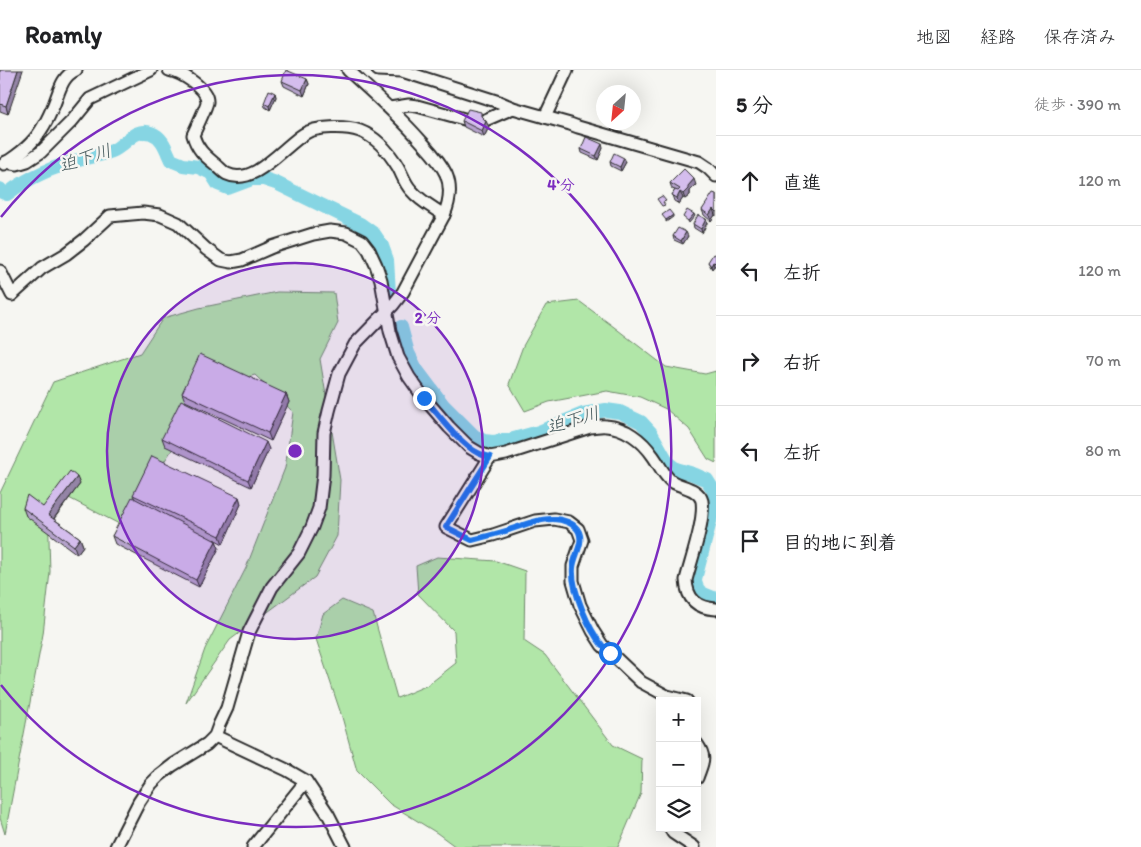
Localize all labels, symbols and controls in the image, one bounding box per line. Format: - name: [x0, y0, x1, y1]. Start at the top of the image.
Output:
- text: Roamly: [25, 20, 102, 49]
- text: 地図: [916, 26, 952, 48]
- text: 経路: [980, 26, 1016, 48]
- text: 保存済み: [1044, 26, 1116, 48]
- north arrow: [596, 85, 641, 130]
- text: 5 分: [736, 92, 773, 117]
- text: 徒歩 · 390 m: [1034, 95, 1121, 114]
- water label: 迫下川: [56, 139, 114, 177]
- icon: ahead: [736, 167, 764, 195]
- text: 直進: [783, 171, 821, 194]
- text: 120 m: [1078, 171, 1121, 190]
- text: 4 分: [547, 176, 575, 194]
- icon: left: [736, 257, 764, 285]
- text: 左折: [783, 261, 821, 284]
- text: 120 m: [1078, 261, 1121, 280]
- text: 2 分: [415, 309, 441, 327]
- icon: right: [736, 347, 764, 375]
- text: 右折: [783, 351, 821, 374]
- text: 70 m: [1086, 351, 1121, 370]
- route end: [413, 387, 436, 410]
- water label: 迫下川: [544, 402, 602, 438]
- icon: left: [736, 437, 764, 465]
- text: 左折: [783, 441, 821, 464]
- text: 80 m: [1085, 441, 1121, 460]
- centre of rings: [286, 442, 304, 460]
- icon: arrive: [736, 527, 764, 555]
- text: 目的地に到着: [783, 531, 897, 554]
- route start: [599, 642, 622, 665]
- map controls: [656, 697, 701, 832]
- button: +: [656, 697, 701, 742]
- button: −: [656, 742, 701, 787]
- button: layers: [656, 787, 701, 832]

